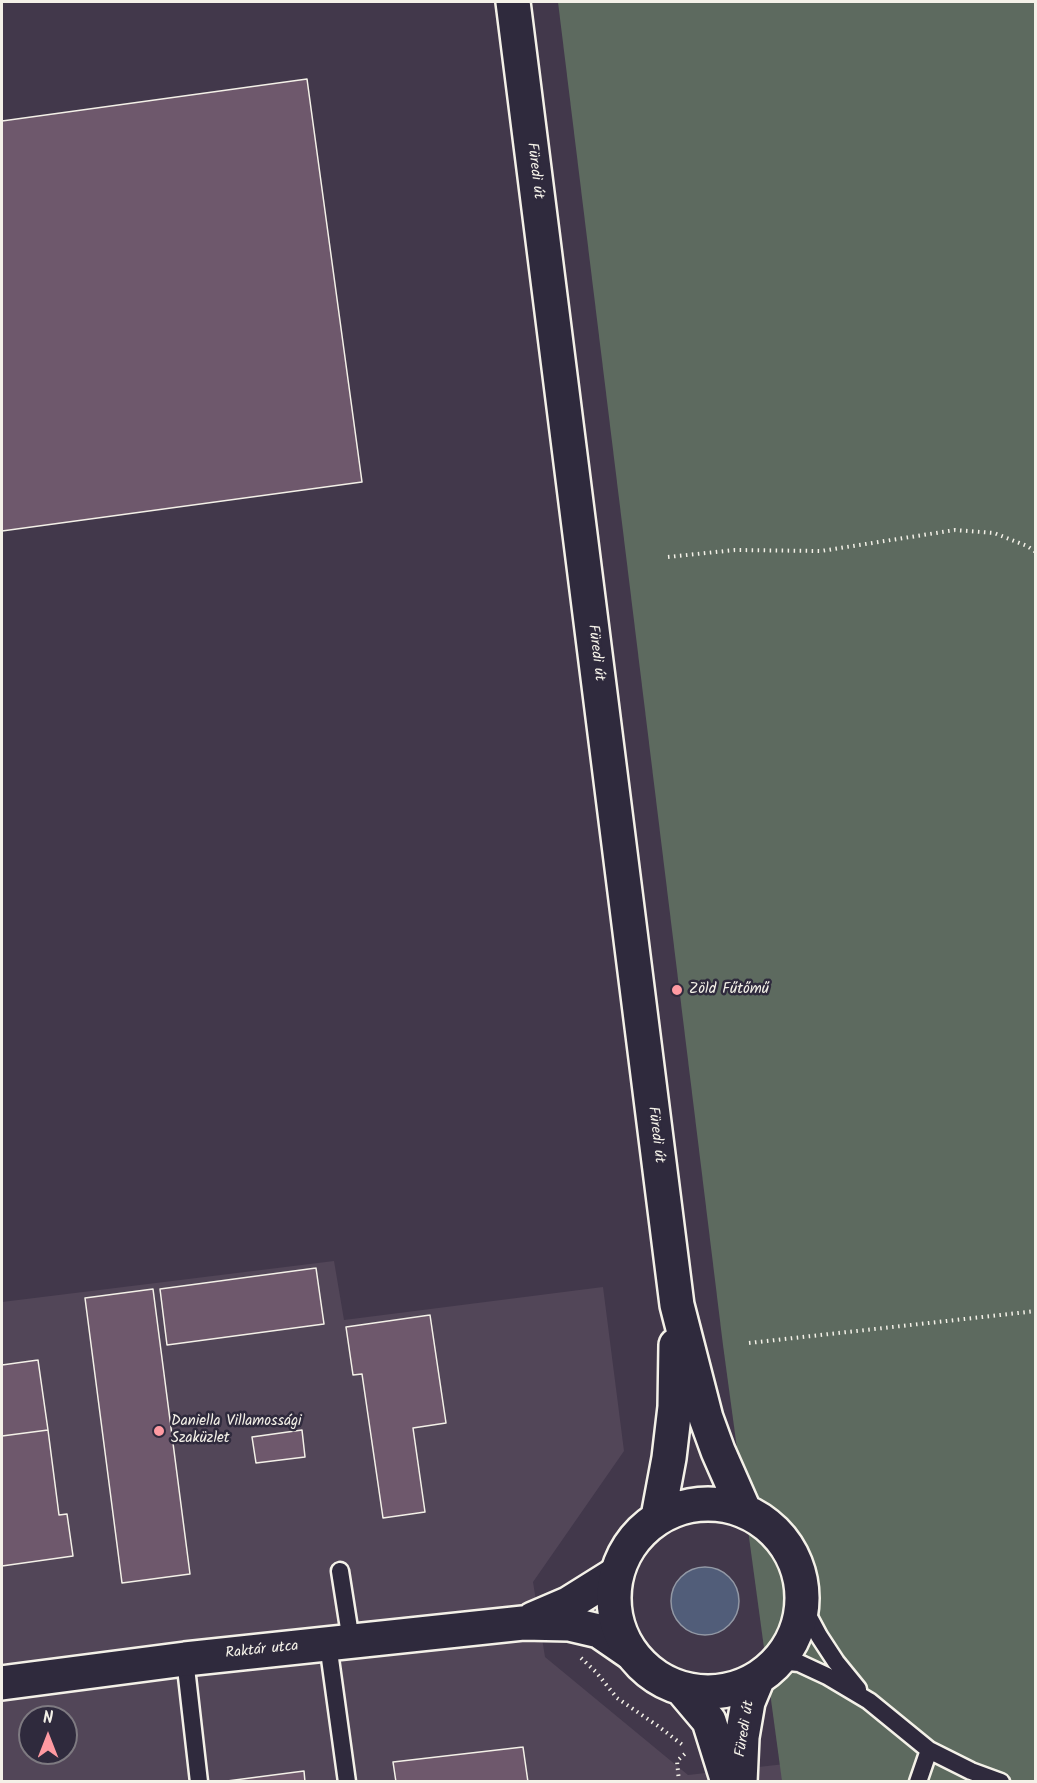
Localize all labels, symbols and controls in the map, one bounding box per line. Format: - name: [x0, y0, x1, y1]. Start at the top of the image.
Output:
- street label: Füredi út: [522, 142, 546, 200]
- street label: Füredi út: [583, 624, 607, 682]
- place label: Zöld Fűtőmű: [689, 981, 769, 999]
- marker: Zöld Fűtőmű: [670, 983, 684, 997]
- street label: Füredi út: [643, 1106, 667, 1164]
- place label: Daniella Villamossági Szaküzlet: [171, 1413, 302, 1448]
- marker: Daniella Villamossági Szaküzlet: [152, 1424, 166, 1438]
- street label: Raktár utca: [225, 1638, 299, 1664]
- street label: Füredi út: [733, 1700, 759, 1758]
- north arrow: [18, 1705, 78, 1765]
- text: N: [43, 1706, 53, 1731]

